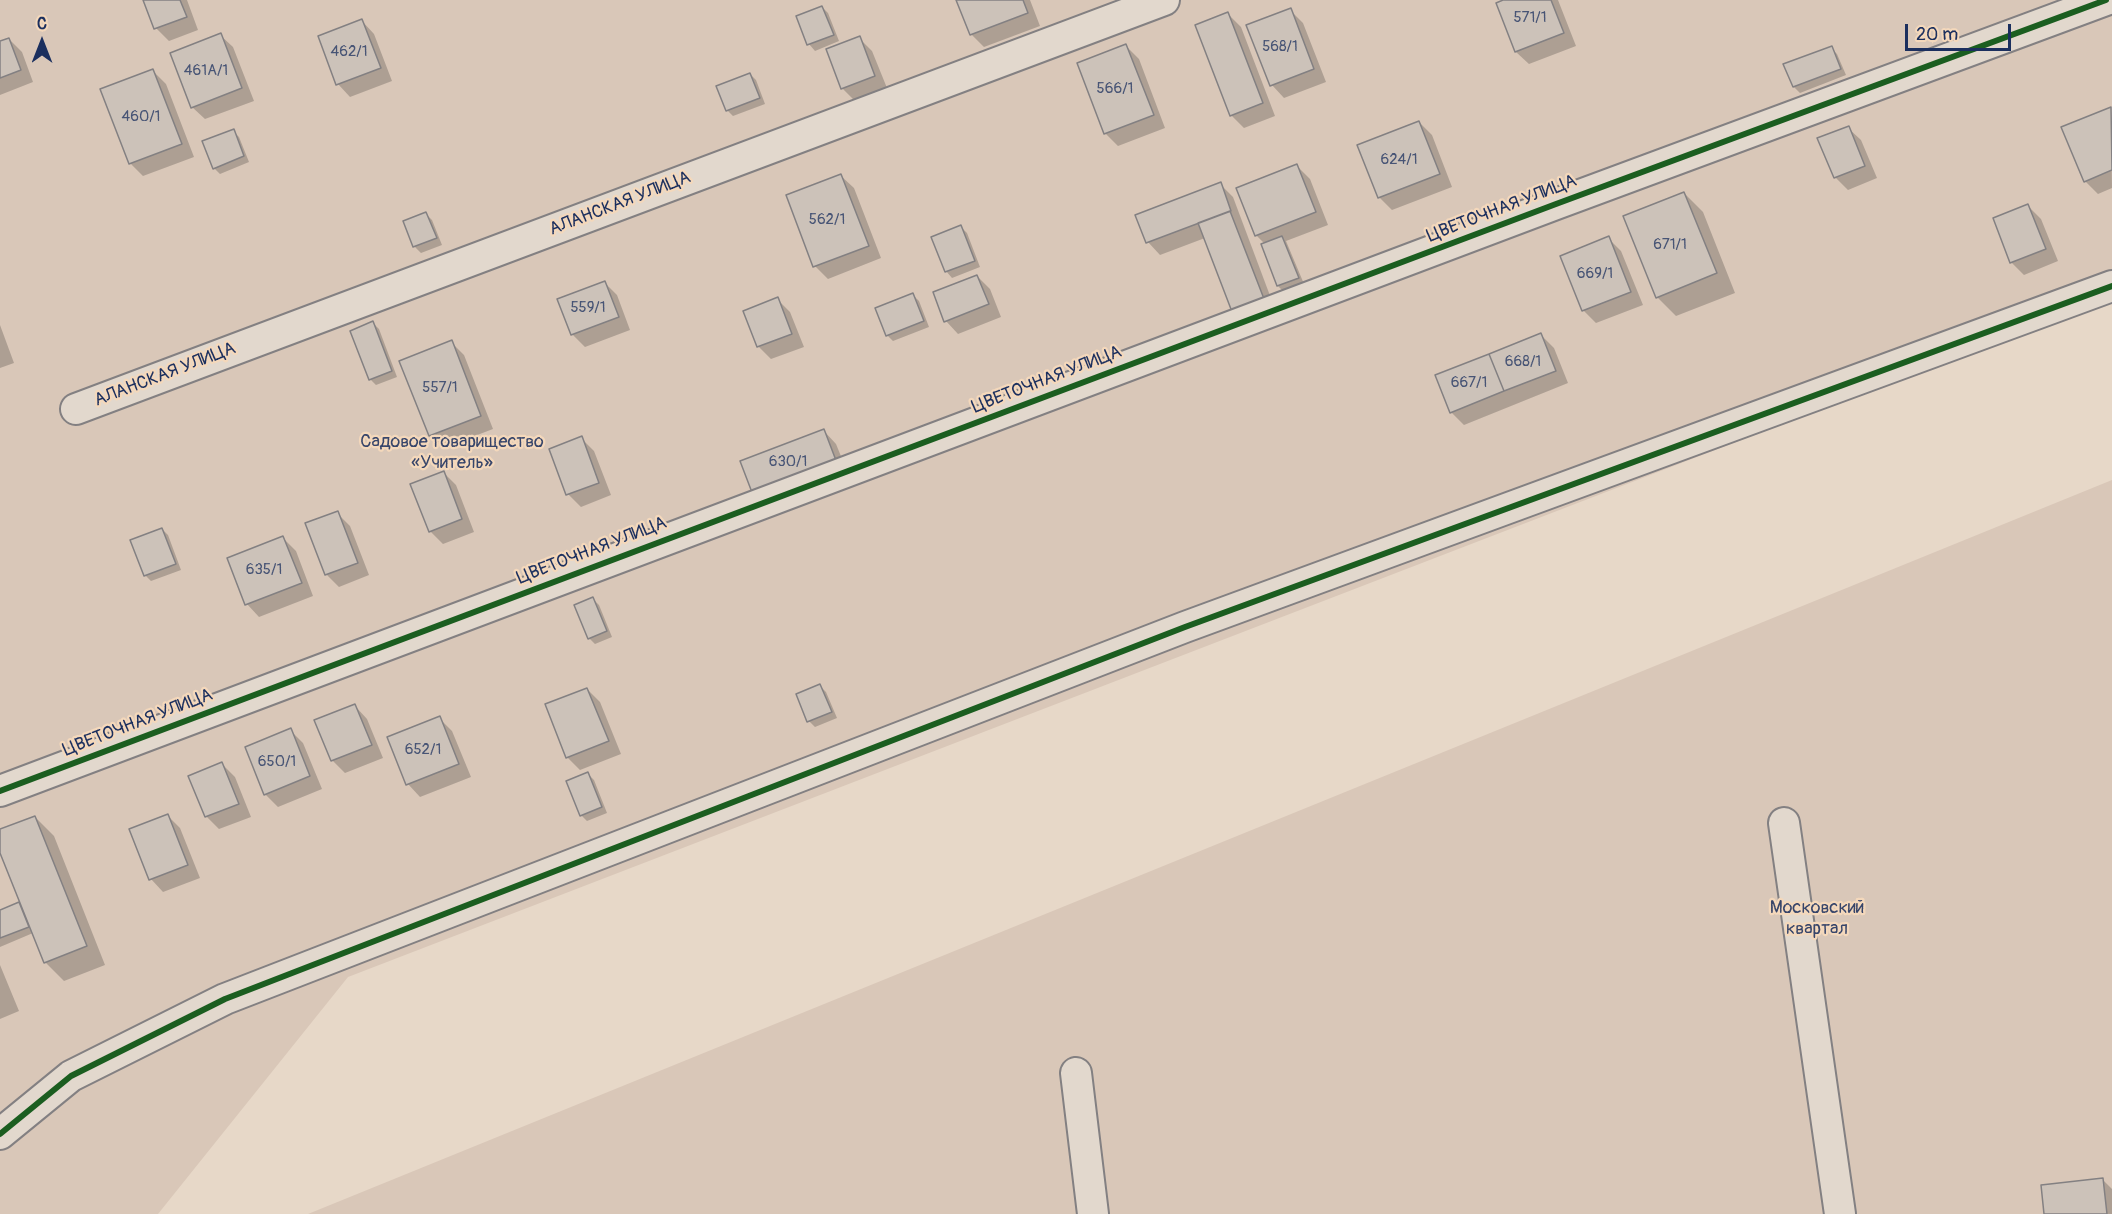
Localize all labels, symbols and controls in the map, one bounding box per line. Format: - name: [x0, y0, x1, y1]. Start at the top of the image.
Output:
- house number: 571/1: [1513, 9, 1547, 27]
- north arrow: [12, 12, 72, 72]
- scale bar: [1908, 12, 2014, 50]
- text: С: [37, 14, 47, 34]
- text: 20 m: [1916, 23, 1958, 46]
- house number: 568/1: [1262, 38, 1298, 56]
- house number: 462/1: [330, 43, 368, 61]
- house number: 461А/1: [184, 62, 228, 80]
- house number: 566/1: [1097, 80, 1133, 98]
- house number: 460/1: [122, 108, 160, 126]
- house number: 624/1: [1380, 151, 1418, 169]
- street label: АЛАНСКАЯ УЛИЦА: [546, 167, 694, 241]
- street label: ЦВЕТОЧНАЯ УЛИЦА: [1424, 170, 1580, 248]
- house number: 562/1: [809, 211, 845, 229]
- house number: 671/1: [1653, 236, 1687, 254]
- house number: 669/1: [1577, 265, 1613, 283]
- house number: 559/1: [570, 299, 606, 317]
- street label: АЛАНСКАЯ УЛИЦА: [91, 338, 239, 412]
- street label: ЦВЕТОЧНАЯ УЛИЦА: [969, 341, 1125, 419]
- house number: 668/1: [1505, 353, 1541, 371]
- house number: 667/1: [1451, 374, 1487, 392]
- house number: 557/1: [422, 379, 458, 397]
- park label: Садовое товарищество «Учитель»: [360, 431, 544, 474]
- house number: 630/1: [769, 453, 807, 471]
- street label: ЦВЕТОЧНАЯ УЛИЦА: [514, 512, 670, 590]
- house number: 635/1: [246, 561, 282, 579]
- street label: ЦВЕТОЧНАЯ УЛИЦА: [60, 684, 216, 762]
- house number: 652/1: [405, 741, 441, 759]
- house number: 650/1: [258, 753, 296, 771]
- park label: Московский квартал: [1770, 897, 1864, 940]

